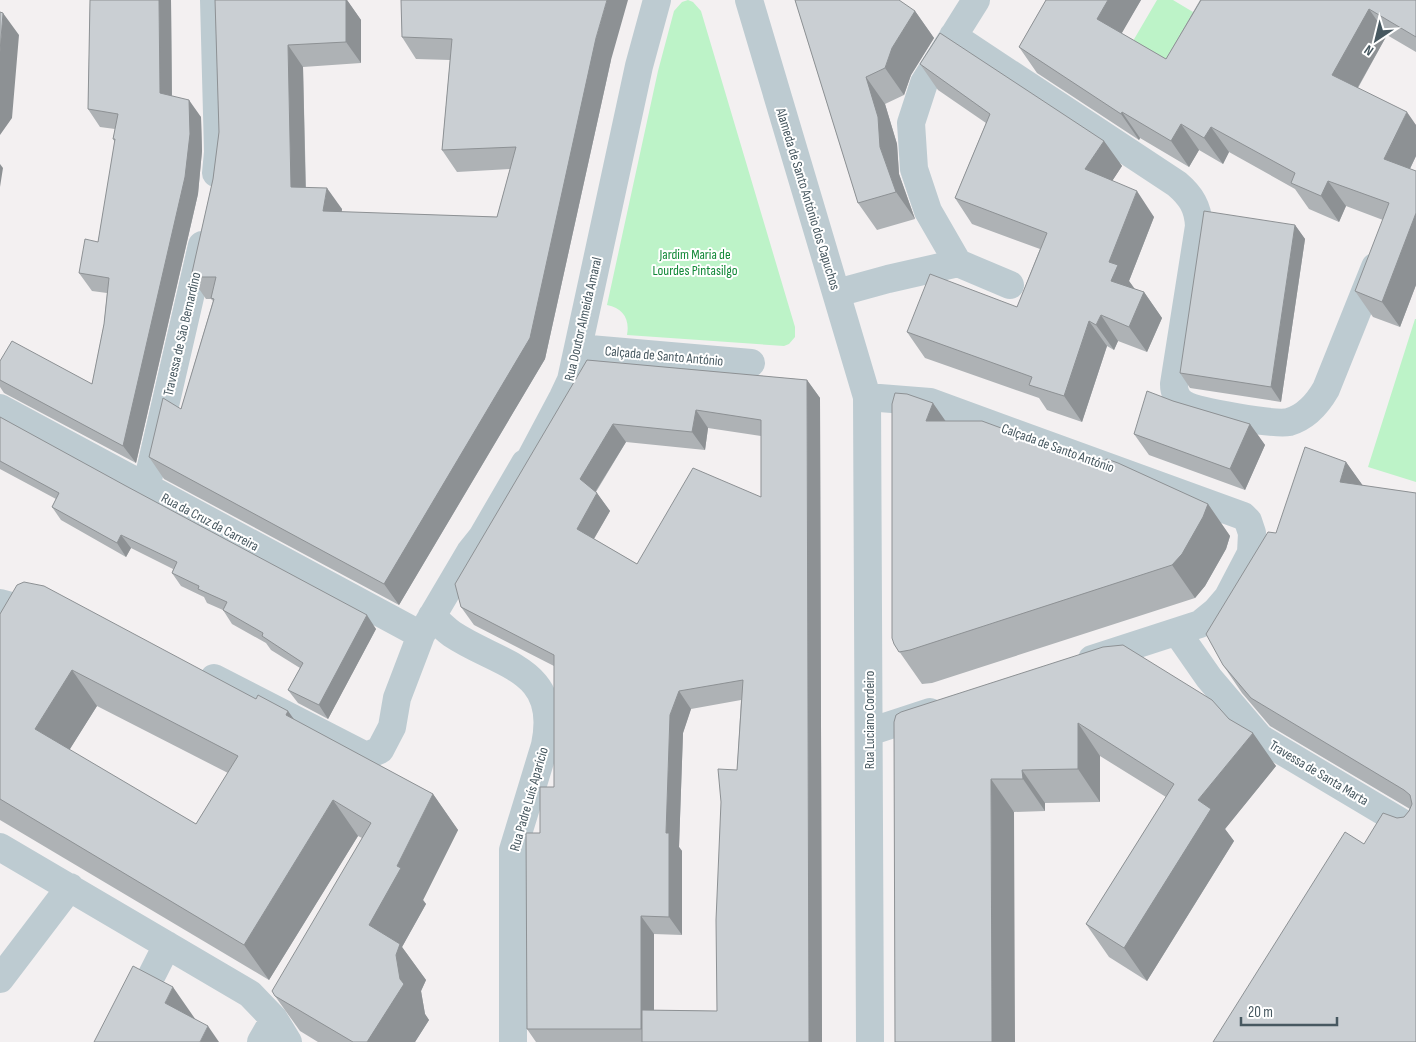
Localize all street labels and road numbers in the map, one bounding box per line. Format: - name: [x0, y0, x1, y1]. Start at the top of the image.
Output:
- street label: Alameda de Santo António dos Capuchos: [772, 105, 844, 292]
- street label: Rua Doutor Almeida Amaral: [560, 255, 606, 383]
- street label: Travessa de São Bernardino: [159, 270, 205, 398]
- street label: Calçada de Santo António: [604, 342, 724, 370]
- street label: Calçada de Santo António: [999, 420, 1117, 476]
- street label: Rua da Cruz da Carreira: [158, 489, 262, 555]
- street label: Rua Luciano Cordeiro: [861, 671, 878, 769]
- street label: Travessa de Santa Marta: [1266, 737, 1372, 809]
- street label: Rua Padre Luís Aparício: [506, 745, 552, 853]

